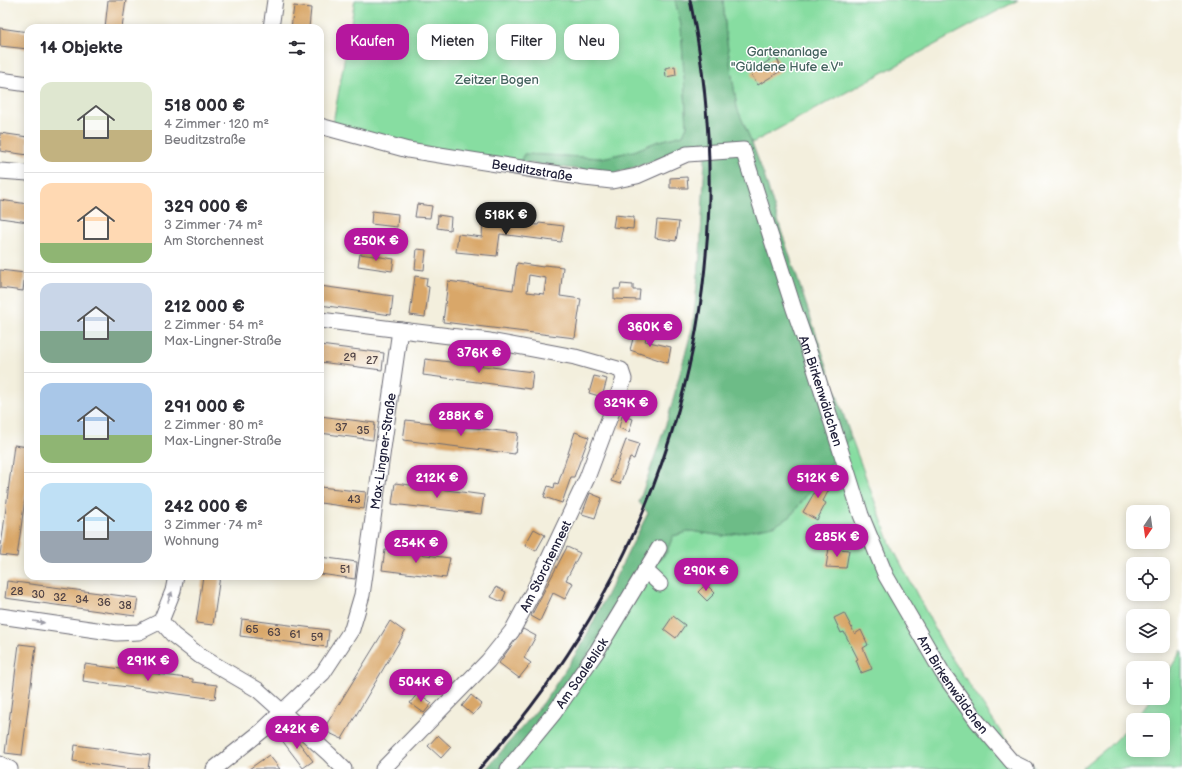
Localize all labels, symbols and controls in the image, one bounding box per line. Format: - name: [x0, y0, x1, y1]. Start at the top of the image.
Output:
- chip: Kaufen: [336, 24, 409, 60]
- chip: Mieten: [417, 24, 488, 60]
- chip: Filter: [496, 24, 556, 60]
- chip: Neu: [564, 24, 619, 60]
- icon: filters: [286, 37, 308, 59]
- text: 14 Objekte: [40, 38, 123, 58]
- park label: Gartenanlage "Güldene Hufe e.V": [731, 44, 843, 75]
- park label: Zeitzer Bogen: [454, 72, 539, 88]
- text: 518 000 €: [164, 96, 245, 116]
- icon: home: [72, 98, 120, 146]
- text: 4 Zimmer · 120 m²: [164, 116, 269, 132]
- text: Beuditzstraße: [164, 132, 246, 148]
- street label: Beuditzstraße: [490, 156, 574, 185]
- text: 329 000 €: [164, 197, 248, 217]
- icon: home: [72, 199, 120, 247]
- pin: 518K €: [473, 202, 539, 236]
- text: 518K €: [485, 207, 527, 223]
- text: 3 Zimmer · 74 m²: [164, 217, 263, 233]
- pin: 250K €: [343, 228, 409, 262]
- text: Am Storchennest: [164, 233, 264, 249]
- text: 250K €: [353, 233, 399, 249]
- text: 212 000 €: [164, 297, 245, 317]
- icon: home: [72, 299, 120, 347]
- pin: 360K €: [617, 314, 683, 348]
- text: 2 Zimmer · 54 m²: [164, 317, 264, 333]
- text: 360K €: [627, 319, 673, 335]
- text: Max-Lingner-Straße: [164, 333, 281, 349]
- street label: Am Birkenwäldchen: [795, 334, 846, 448]
- pin: 376K €: [446, 340, 512, 374]
- text: 376K €: [457, 345, 501, 361]
- house number: 29: [344, 351, 356, 364]
- house number: 27: [366, 354, 379, 367]
- pin: 329K €: [593, 390, 659, 424]
- street label: Max-Lingner-Straße: [367, 391, 400, 510]
- text: 329K €: [603, 395, 649, 411]
- text: 291 000 €: [164, 397, 245, 417]
- icon: home: [72, 399, 120, 447]
- pin: 288K €: [428, 403, 494, 437]
- text: 288K €: [438, 408, 484, 424]
- text: 2 Zimmer · 80 m²: [164, 417, 264, 433]
- house number: 37: [335, 421, 348, 434]
- house number: 35: [356, 424, 370, 437]
- text: Max-Lingner-Straße: [164, 433, 281, 449]
- pin: 212K €: [404, 465, 470, 499]
- pin: 512K €: [785, 465, 851, 499]
- text: 212K €: [416, 470, 458, 486]
- text: 512K €: [797, 470, 839, 486]
- house number: 43: [347, 493, 361, 506]
- text: 242 000 €: [164, 497, 248, 517]
- icon: home: [72, 499, 120, 547]
- north arrow: [1126, 505, 1170, 549]
- map controls: [1126, 505, 1170, 757]
- text: 3 Zimmer · 74 m²: [164, 517, 263, 533]
- street label: Am Storchennest: [517, 518, 575, 615]
- pin: 285K €: [804, 524, 870, 558]
- text: 285K €: [814, 529, 860, 545]
- pin: 254K €: [383, 530, 449, 564]
- text: Wohnung: [164, 533, 219, 549]
- text: 254K €: [393, 535, 439, 551]
- button: locate: [1126, 557, 1170, 601]
- pin: 290K €: [673, 558, 739, 592]
- house number: 51: [340, 563, 350, 576]
- text: 290K €: [683, 563, 729, 579]
- house number: 28: [11, 585, 23, 598]
- house number: 30: [31, 588, 45, 601]
- house number: 32: [53, 591, 67, 604]
- one-way arrow: [168, 591, 174, 603]
- house number: 34: [75, 593, 89, 606]
- house number: 36: [97, 596, 111, 609]
- house number: 38: [118, 599, 132, 612]
- button: layers: [1126, 609, 1170, 653]
- one-way arrow: [33, 619, 45, 625]
- house number: 65: [245, 623, 259, 636]
- house number: 63: [267, 626, 281, 639]
- house number: 61: [290, 628, 300, 641]
- house number: 59: [311, 631, 323, 644]
- street label: Am Birkenwäldchen: [913, 633, 991, 737]
- street label: Am Saaleblick: [553, 635, 612, 712]
- pin: 291K €: [115, 648, 181, 682]
- text: 291K €: [126, 653, 170, 669]
- button: +: [1126, 661, 1170, 705]
- pin: 504K €: [388, 669, 454, 703]
- text: 504K €: [398, 674, 444, 690]
- button: −: [1126, 713, 1170, 757]
- pin: 242K €: [264, 716, 330, 750]
- text: 242K €: [275, 721, 319, 737]

